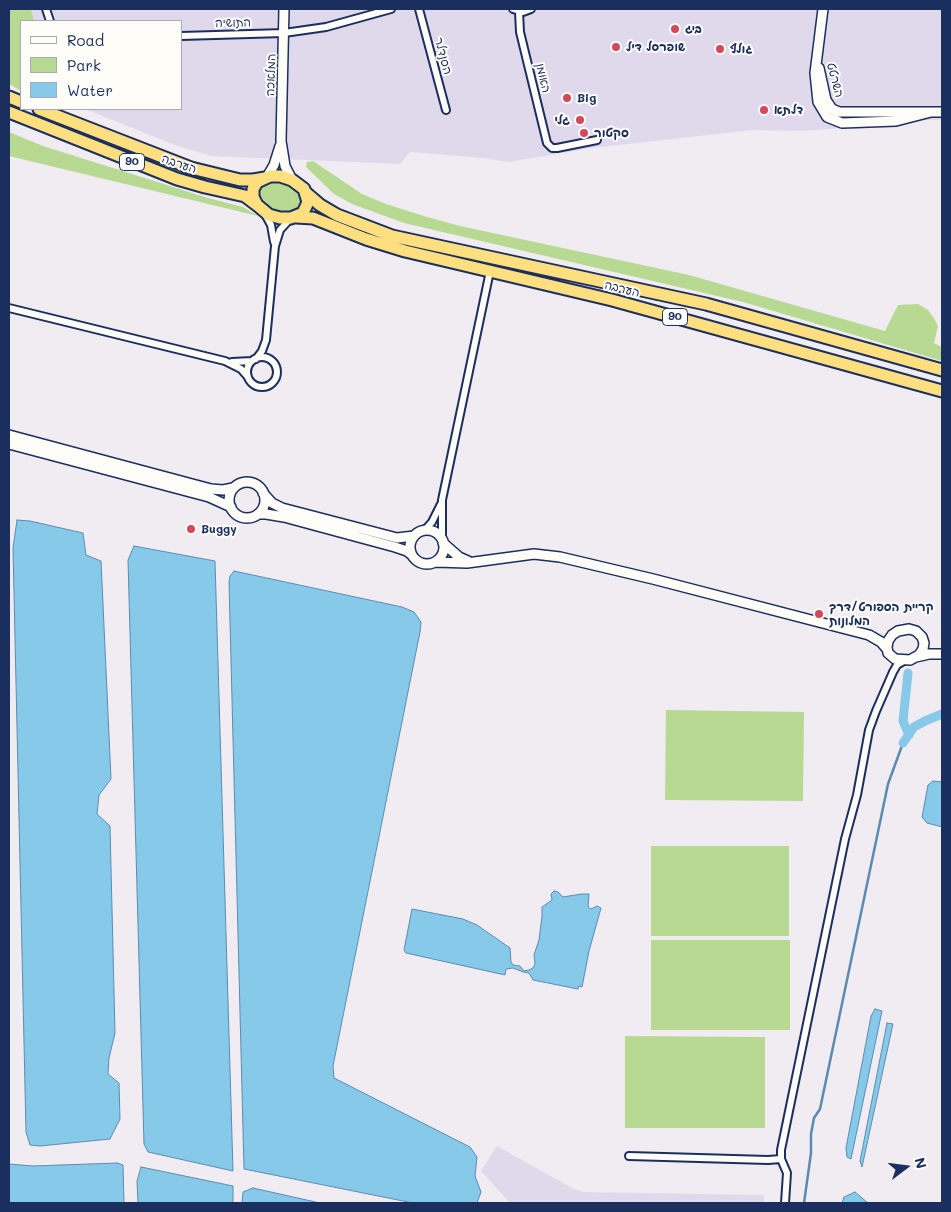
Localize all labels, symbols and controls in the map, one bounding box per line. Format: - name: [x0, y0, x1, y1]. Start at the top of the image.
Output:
- street label: התושיה: [215, 15, 251, 31]
- legend: [20, 20, 182, 110]
- place label: ביג: [685, 22, 702, 36]
- marker: ביג: [669, 23, 681, 35]
- text: Road: [67, 30, 104, 50]
- street label: הסנדלר: [431, 36, 455, 76]
- place label: שופרסל דיל: [626, 40, 685, 54]
- marker: שופרסל דיל: [610, 41, 622, 53]
- place label: גולף: [730, 42, 752, 56]
- marker: גולף: [714, 43, 726, 55]
- street label: המלאכה: [263, 53, 279, 97]
- text: Park: [67, 55, 101, 75]
- street label: השרטט: [823, 61, 847, 99]
- street label: האומן: [533, 62, 553, 94]
- text: Water: [67, 80, 113, 100]
- place label: Big: [577, 91, 596, 105]
- marker: Big: [561, 92, 573, 104]
- place label: דלתא: [774, 103, 803, 117]
- marker: דלתא: [758, 104, 770, 116]
- place label: גלי: [554, 113, 570, 127]
- marker: גלי: [574, 114, 586, 126]
- place label: סקטור: [594, 126, 629, 140]
- marker: סקטור: [578, 127, 590, 139]
- street label: הערבה: [160, 151, 198, 177]
- road number: 90: [120, 154, 144, 170]
- street label: הערבה: [603, 278, 641, 300]
- road number: 90: [662, 308, 688, 326]
- place label: Buggy: [201, 522, 237, 536]
- marker: Buggy: [185, 523, 197, 535]
- place label: קריית הספורט/דרך המלונות: [829, 600, 934, 628]
- marker: קריית הספורט/דרך המלונות: [813, 608, 825, 620]
- north arrow: [881, 1142, 931, 1192]
- text: N: [910, 1155, 932, 1171]

